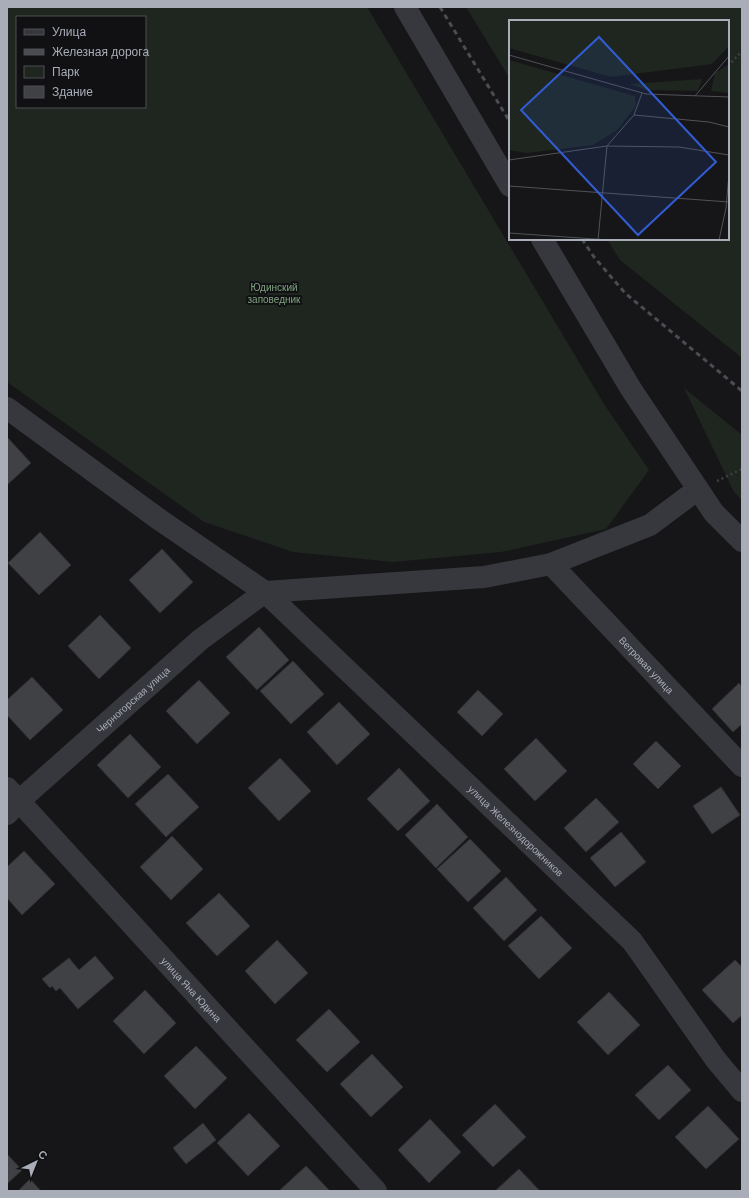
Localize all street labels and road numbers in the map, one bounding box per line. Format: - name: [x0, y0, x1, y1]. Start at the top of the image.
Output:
- street label: Ветровая улица: [617, 635, 676, 696]
- street label: Черногорская улица: [94, 664, 172, 736]
- street label: улица Железнодорожников: [466, 783, 565, 879]
- street label: улица Яна Юдина: [159, 955, 224, 1025]

